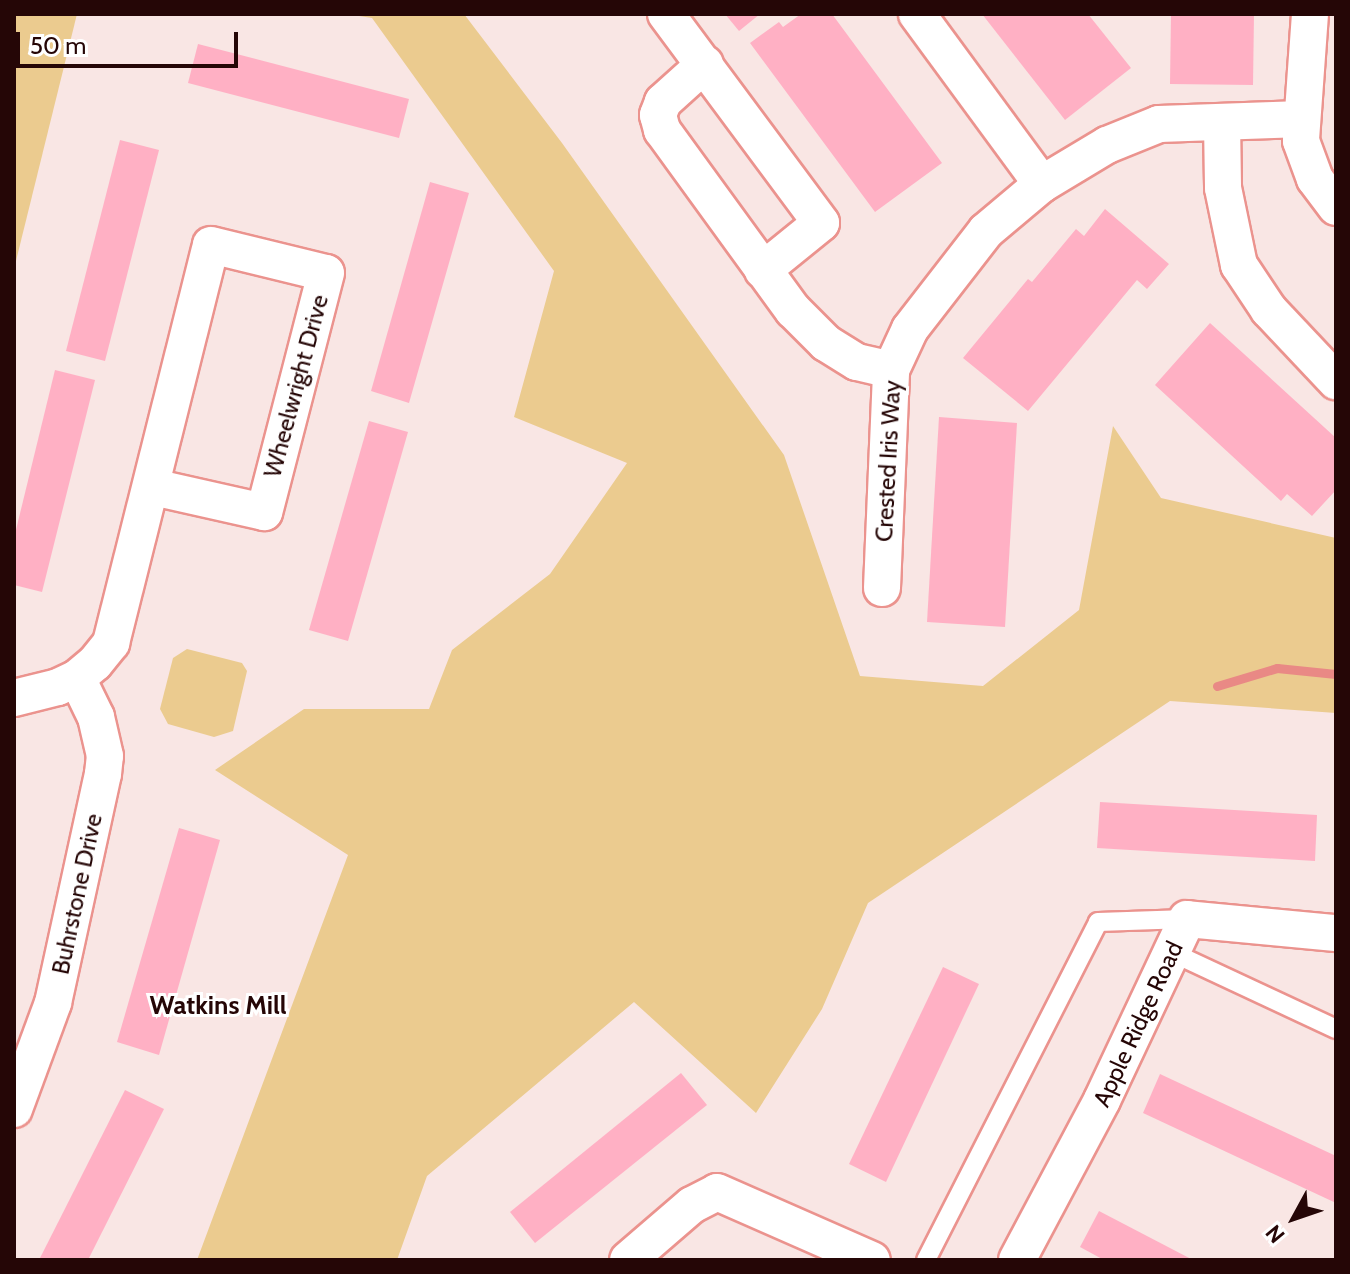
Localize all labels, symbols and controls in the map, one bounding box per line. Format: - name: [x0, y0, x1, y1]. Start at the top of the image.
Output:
- scale bar: [20, 16, 242, 66]
- text: 50 m: [30, 31, 86, 60]
- street label: Wheelwright Drive: [258, 291, 334, 481]
- street label: Crested Iris Way: [869, 379, 907, 543]
- street label: Buhrstone Drive: [46, 811, 108, 977]
- street label: Apple Ridge Road: [1087, 937, 1189, 1111]
- district label: Watkins Mill: [149, 990, 287, 1022]
- north arrow: [1254, 1178, 1334, 1258]
- text: N: [1260, 1219, 1291, 1248]

